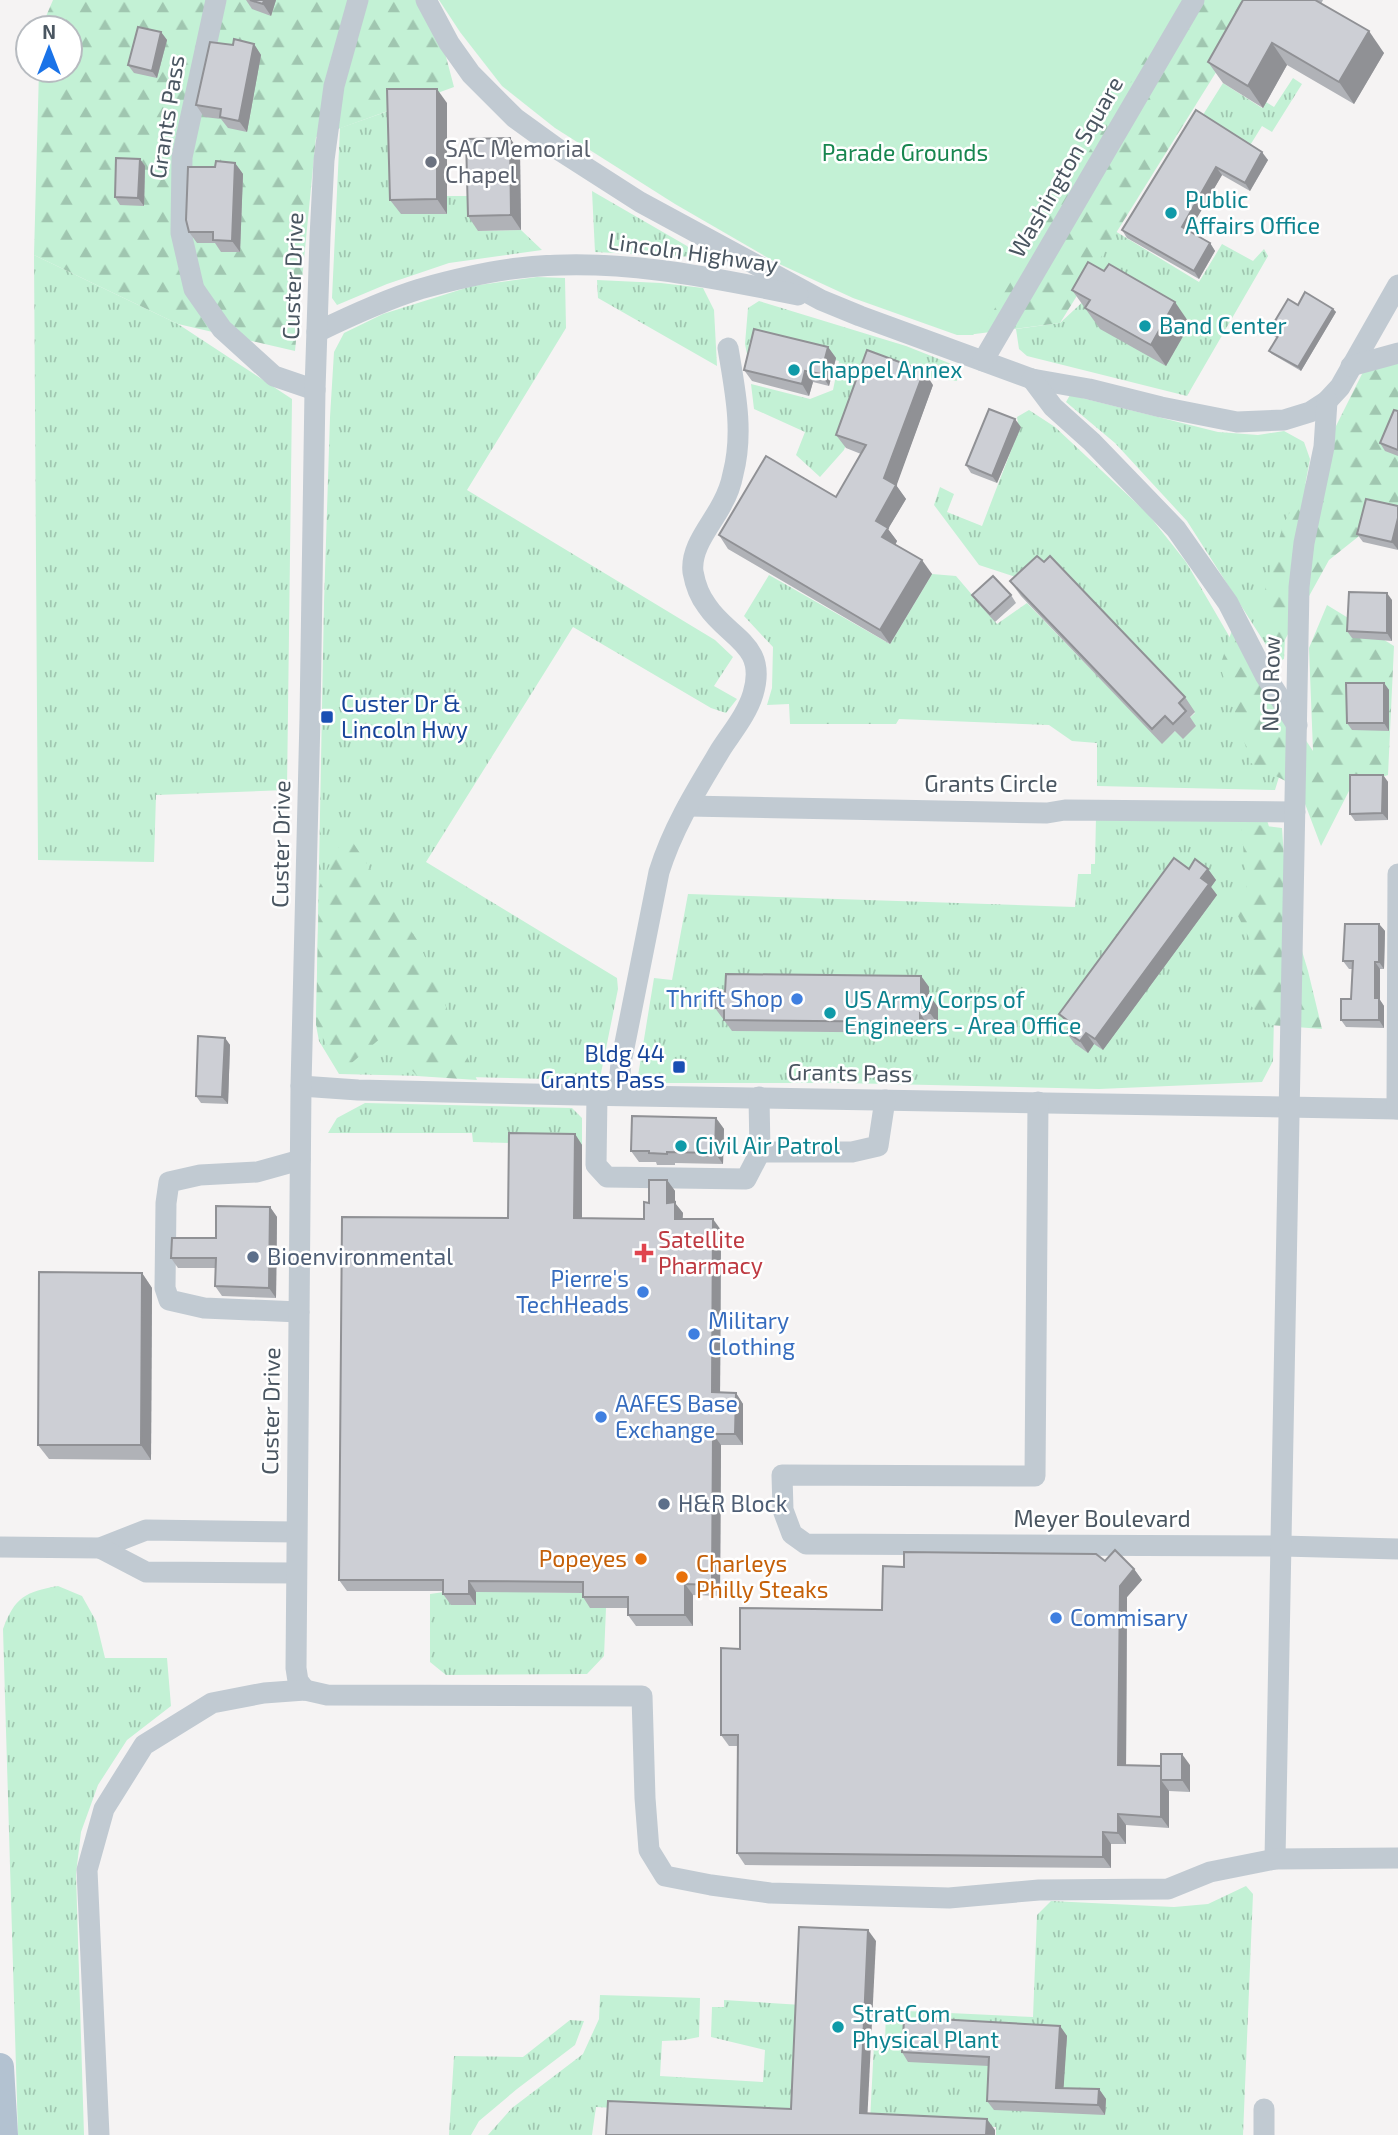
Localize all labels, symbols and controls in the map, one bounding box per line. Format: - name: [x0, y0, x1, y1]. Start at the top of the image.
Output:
- north arrow: [14, 14, 84, 84]
- text: N: [42, 20, 56, 43]
- street label: Grants Pass: [142, 53, 190, 181]
- street label: Washington Square: [1002, 71, 1128, 262]
- place label: SAC Memorial Chapel: [445, 134, 591, 188]
- park label: Parade Grounds: [822, 138, 988, 166]
- marker: SAC Memorial Chapel: [423, 154, 439, 170]
- place label: Public Affairs Office: [1185, 185, 1320, 239]
- marker: Public Affairs Office: [1163, 205, 1179, 221]
- street label: Custer Drive: [276, 212, 308, 340]
- street label: Lincoln Highway: [606, 226, 780, 278]
- place label: Band Center: [1159, 311, 1287, 339]
- marker: Band Center: [1137, 318, 1153, 334]
- place label: Chappel Annex: [808, 355, 963, 383]
- marker: Chappel Annex: [786, 362, 802, 378]
- street label: NCO Row: [1255, 636, 1285, 732]
- place label: Custer Dr & Lincoln Hwy: [341, 689, 468, 743]
- marker: Custer Dr & Lincoln Hwy: [319, 709, 335, 725]
- street label: Grants Circle: [924, 769, 1058, 797]
- street label: Custer Drive: [265, 780, 295, 908]
- place label: Thrift Shop: [666, 984, 783, 1012]
- place label: US Army Corps of Engineers - Area Office: [844, 985, 1081, 1039]
- marker: Thrift Shop: [789, 991, 805, 1007]
- marker: US Army Corps of Engineers - Area Office: [822, 1005, 838, 1021]
- place label: Bldg 44 Grants Pass: [540, 1039, 665, 1093]
- street label: Grants Pass: [787, 1057, 913, 1087]
- marker: Bldg 44 Grants Pass: [671, 1059, 687, 1075]
- place label: Civil Air Patrol: [695, 1131, 840, 1159]
- marker: Civil Air Patrol: [673, 1138, 689, 1154]
- place label: Satellite Pharmacy: [658, 1225, 763, 1279]
- place label: Bioenvironmental: [267, 1242, 453, 1270]
- marker: Satellite Pharmacy: [636, 1245, 652, 1261]
- marker: Bioenvironmental: [245, 1249, 261, 1265]
- place label: Pierre's TechHeads: [516, 1264, 629, 1318]
- marker: Pierre's TechHeads: [635, 1284, 651, 1300]
- place label: Military Clothing: [708, 1306, 795, 1360]
- marker: Military Clothing: [686, 1326, 702, 1342]
- street label: Custer Drive: [255, 1347, 285, 1475]
- place label: AAFES Base Exchange: [615, 1389, 738, 1443]
- marker: AAFES Base Exchange: [593, 1409, 609, 1425]
- place label: H&R Block: [678, 1489, 788, 1517]
- marker: H&R Block: [656, 1496, 672, 1512]
- street label: Meyer Boulevard: [1013, 1504, 1191, 1532]
- place label: Popeyes: [539, 1544, 627, 1572]
- place label: Charleys Philly Steaks: [696, 1549, 828, 1603]
- marker: Popeyes: [633, 1551, 649, 1567]
- marker: Charleys Philly Steaks: [674, 1569, 690, 1585]
- place label: Commisary: [1070, 1603, 1188, 1631]
- marker: Commisary: [1048, 1610, 1064, 1626]
- place label: StratCom Physical Plant: [852, 1999, 999, 2053]
- marker: StratCom Physical Plant: [830, 2019, 846, 2035]

